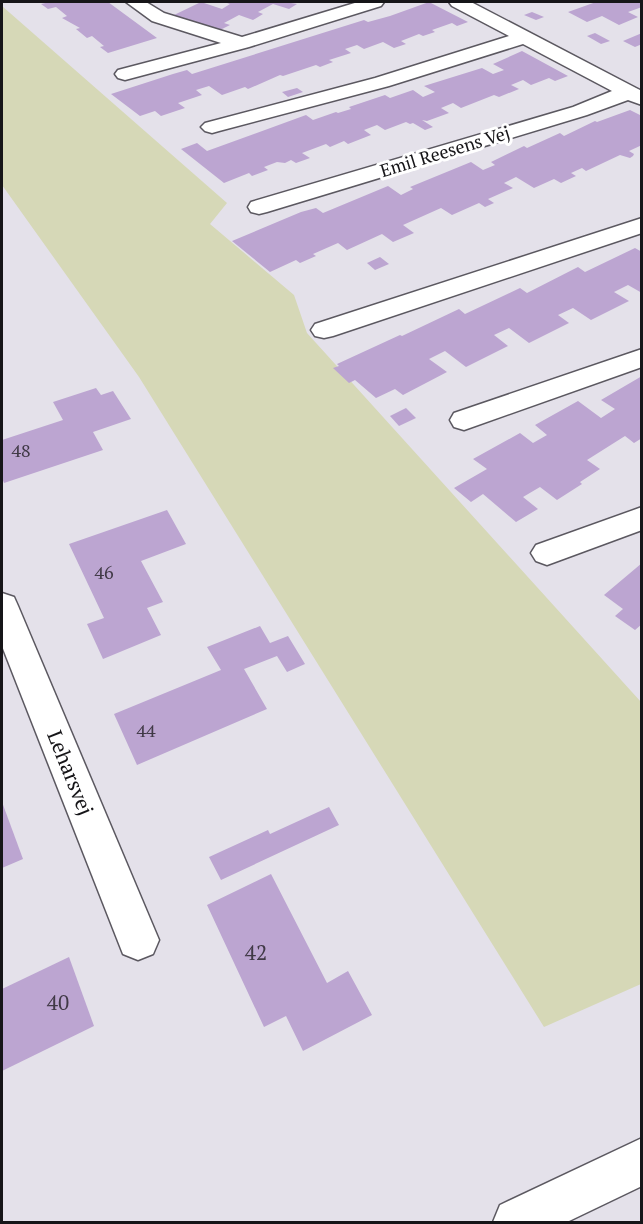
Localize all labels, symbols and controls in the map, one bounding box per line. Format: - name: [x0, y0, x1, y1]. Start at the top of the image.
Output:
- street label: Emil Reesens Vej: [377, 120, 513, 182]
- house number: 48: [11, 438, 31, 462]
- house number: 46: [94, 560, 114, 584]
- house number: 44: [136, 718, 156, 742]
- street label: Leharsvej: [41, 726, 101, 819]
- house number: 42: [245, 938, 267, 966]
- house number: 40: [47, 988, 69, 1016]

